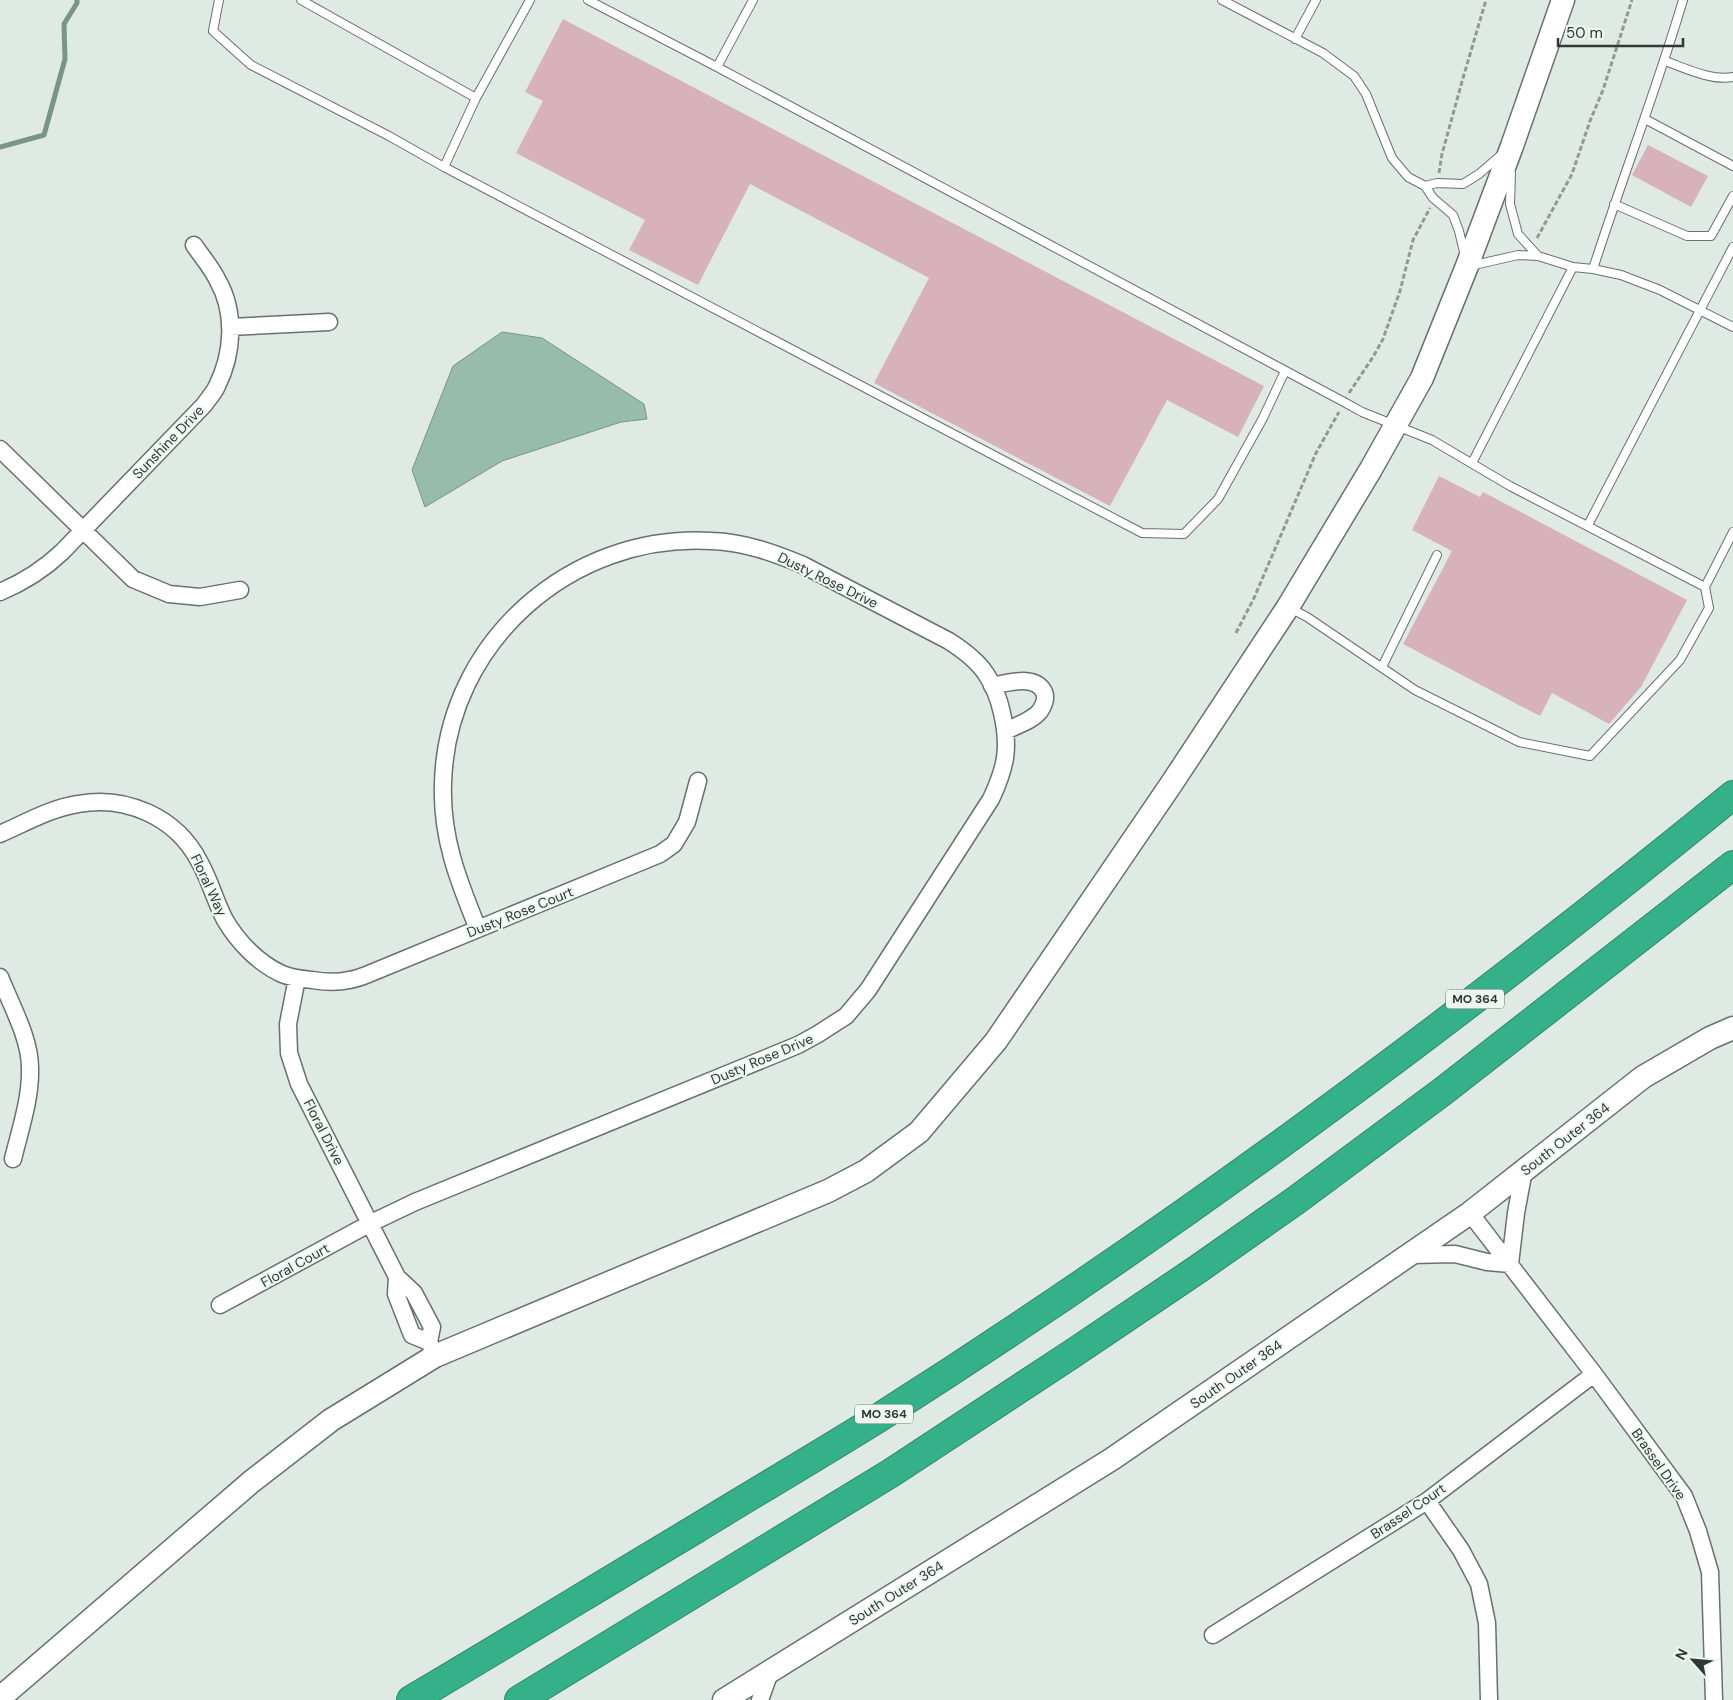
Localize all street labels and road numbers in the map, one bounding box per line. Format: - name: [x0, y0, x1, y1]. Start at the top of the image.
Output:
- street label: Sunshine Drive: [128, 401, 208, 483]
- street label: Dusty Rose Drive: [775, 548, 881, 612]
- street label: Floral Way: [187, 851, 231, 919]
- street label: Dusty Rose Court: [464, 882, 576, 942]
- road number: MO 364: [1446, 990, 1504, 1009]
- street label: Dusty Rose Drive: [708, 1029, 816, 1089]
- street label: Floral Drive: [300, 1096, 348, 1168]
- street label: South Outer 364: [1517, 1098, 1614, 1179]
- street label: Floral Court: [258, 1239, 332, 1291]
- street label: South Outer 364: [1186, 1335, 1286, 1412]
- road number: MO 364: [855, 1405, 913, 1424]
- street label: Brassel Drive: [1628, 1425, 1690, 1503]
- street label: Brassel Court: [1367, 1479, 1449, 1543]
- street label: South Outer 364: [845, 1556, 947, 1629]

